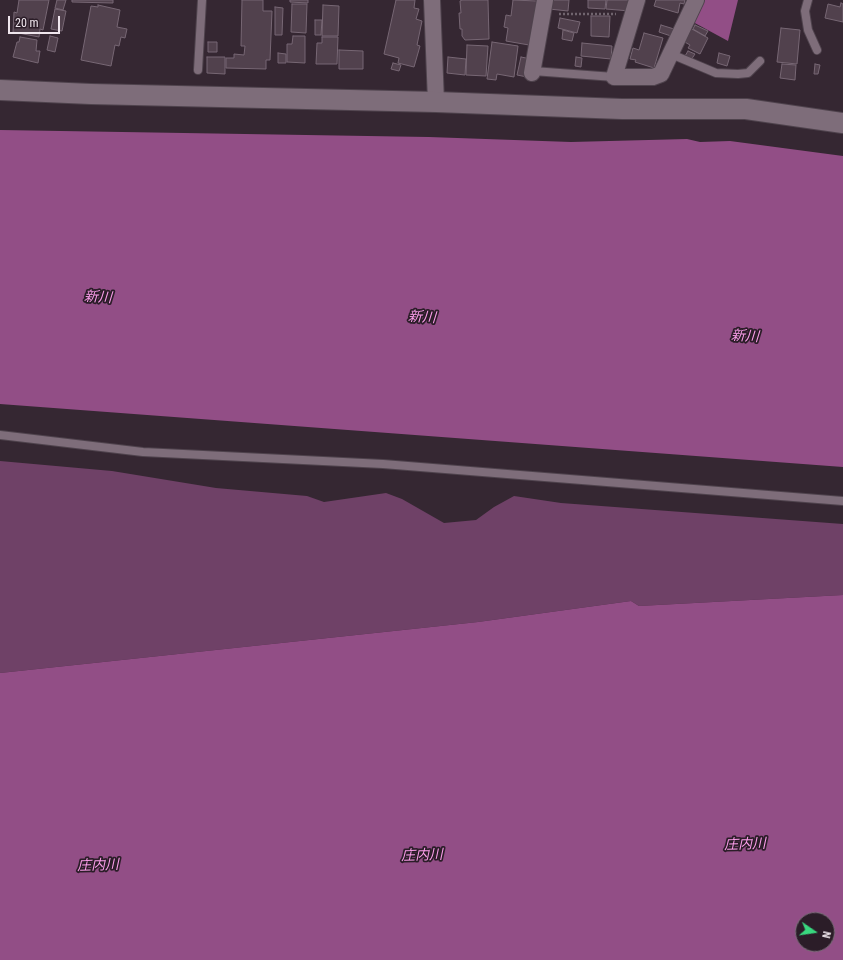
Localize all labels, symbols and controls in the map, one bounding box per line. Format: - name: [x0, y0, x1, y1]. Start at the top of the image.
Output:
- scale bar: [10, 8, 62, 34]
- text: 20 m: [15, 16, 39, 30]
- water label: 新川: [84, 289, 112, 307]
- water label: 新川: [408, 309, 436, 327]
- water label: 新川: [731, 328, 759, 346]
- water label: 庄内川: [724, 836, 766, 854]
- water label: 庄内川: [401, 847, 443, 865]
- water label: 庄内川: [77, 857, 119, 875]
- north arrow: [795, 912, 835, 952]
- text: N: [819, 930, 833, 939]

